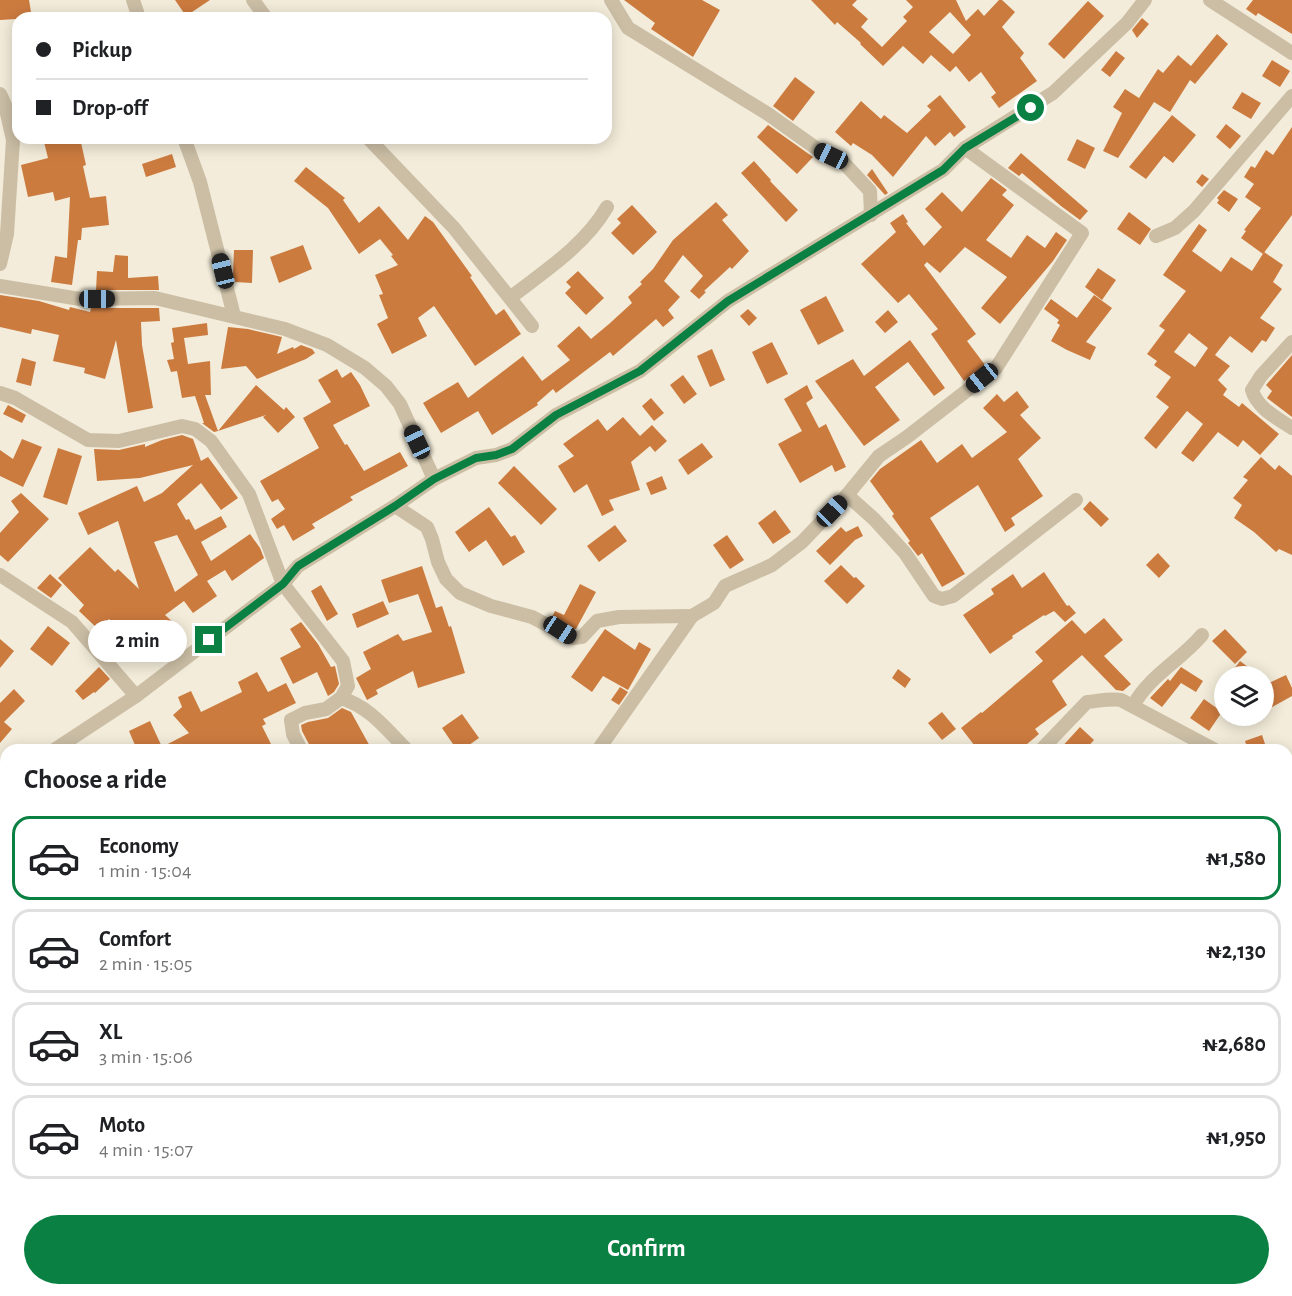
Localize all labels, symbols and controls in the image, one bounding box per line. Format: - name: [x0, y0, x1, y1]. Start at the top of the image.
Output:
- text: Pickup: [72, 39, 132, 61]
- route start: [1017, 94, 1044, 121]
- text: Drop-off: [72, 97, 148, 119]
- car: [811, 140, 851, 172]
- car: [210, 251, 236, 291]
- car: [79, 290, 115, 308]
- car: [962, 360, 1002, 396]
- car: [401, 422, 433, 462]
- car: [813, 492, 851, 530]
- car: [540, 613, 580, 647]
- callout: 2 min: [89, 619, 188, 661]
- route end: [195, 626, 222, 653]
- text: 2 min: [115, 631, 160, 651]
- map controls: [1214, 666, 1274, 726]
- button: layers: [1214, 666, 1274, 726]
- text: Choose a ride: [24, 766, 167, 793]
- icon: car: [27, 831, 81, 885]
- text: Economy: [99, 835, 179, 857]
- text: ₦1,580: [1206, 847, 1266, 869]
- text: 1 min · 15:04: [99, 861, 192, 881]
- icon: car: [27, 924, 81, 978]
- text: Comfort: [99, 928, 171, 950]
- text: ₦2,130: [1206, 940, 1266, 962]
- text: 2 min · 15:05: [99, 954, 192, 974]
- icon: car: [27, 1017, 81, 1071]
- text: XL: [99, 1021, 122, 1043]
- text: ₦2,680: [1202, 1033, 1266, 1055]
- text: 3 min · 15:06: [99, 1047, 193, 1067]
- icon: car: [27, 1110, 81, 1164]
- text: Moto: [99, 1114, 145, 1136]
- text: ₦1,950: [1206, 1126, 1266, 1148]
- text: 4 min · 15:07: [99, 1140, 193, 1160]
- button: Confirm: [24, 1215, 1269, 1284]

